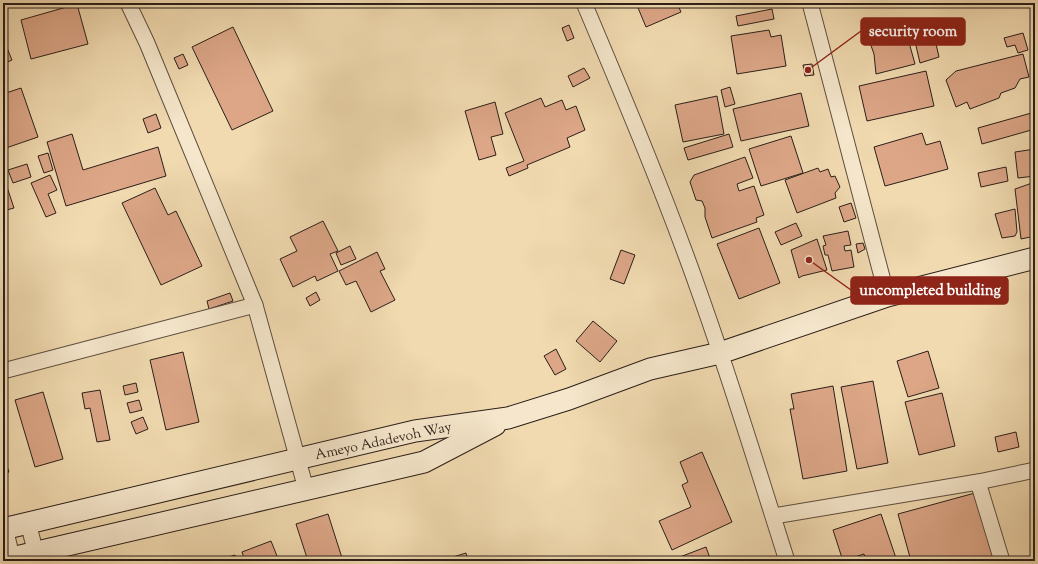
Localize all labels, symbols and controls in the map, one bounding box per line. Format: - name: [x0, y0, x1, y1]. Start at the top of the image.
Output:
- callout: security room: [861, 18, 965, 45]
- text: security room: [869, 22, 958, 43]
- callout: uncompleted building: [851, 277, 1008, 304]
- text: uncompleted building: [859, 281, 1001, 302]
- street label: Ameyo Adadevoh Way: [313, 418, 454, 466]

